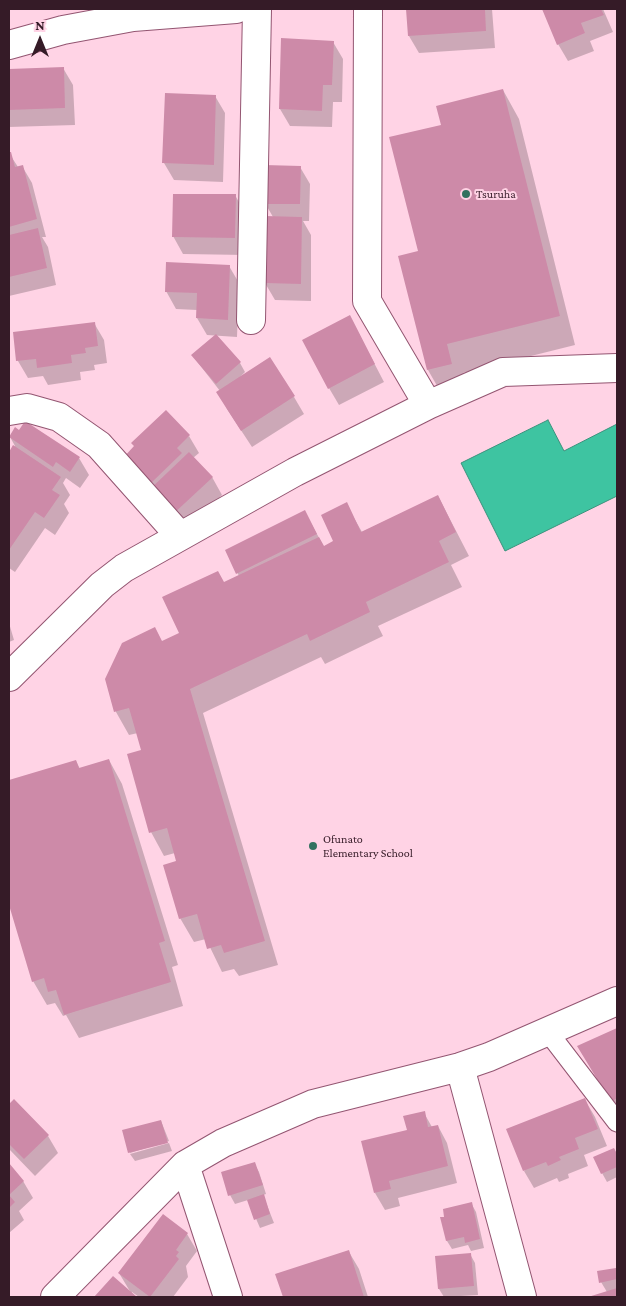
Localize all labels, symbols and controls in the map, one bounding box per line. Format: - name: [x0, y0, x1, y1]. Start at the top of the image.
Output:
- north arrow: [15, 15, 65, 65]
- text: N: [35, 17, 45, 33]
- place label: Tsuruha: [476, 187, 516, 201]
- marker: Tsuruha: [460, 188, 472, 200]
- place label: Ofunato Elementary School: [323, 832, 413, 860]
- marker: Ofunato Elementary School: [307, 840, 319, 852]

